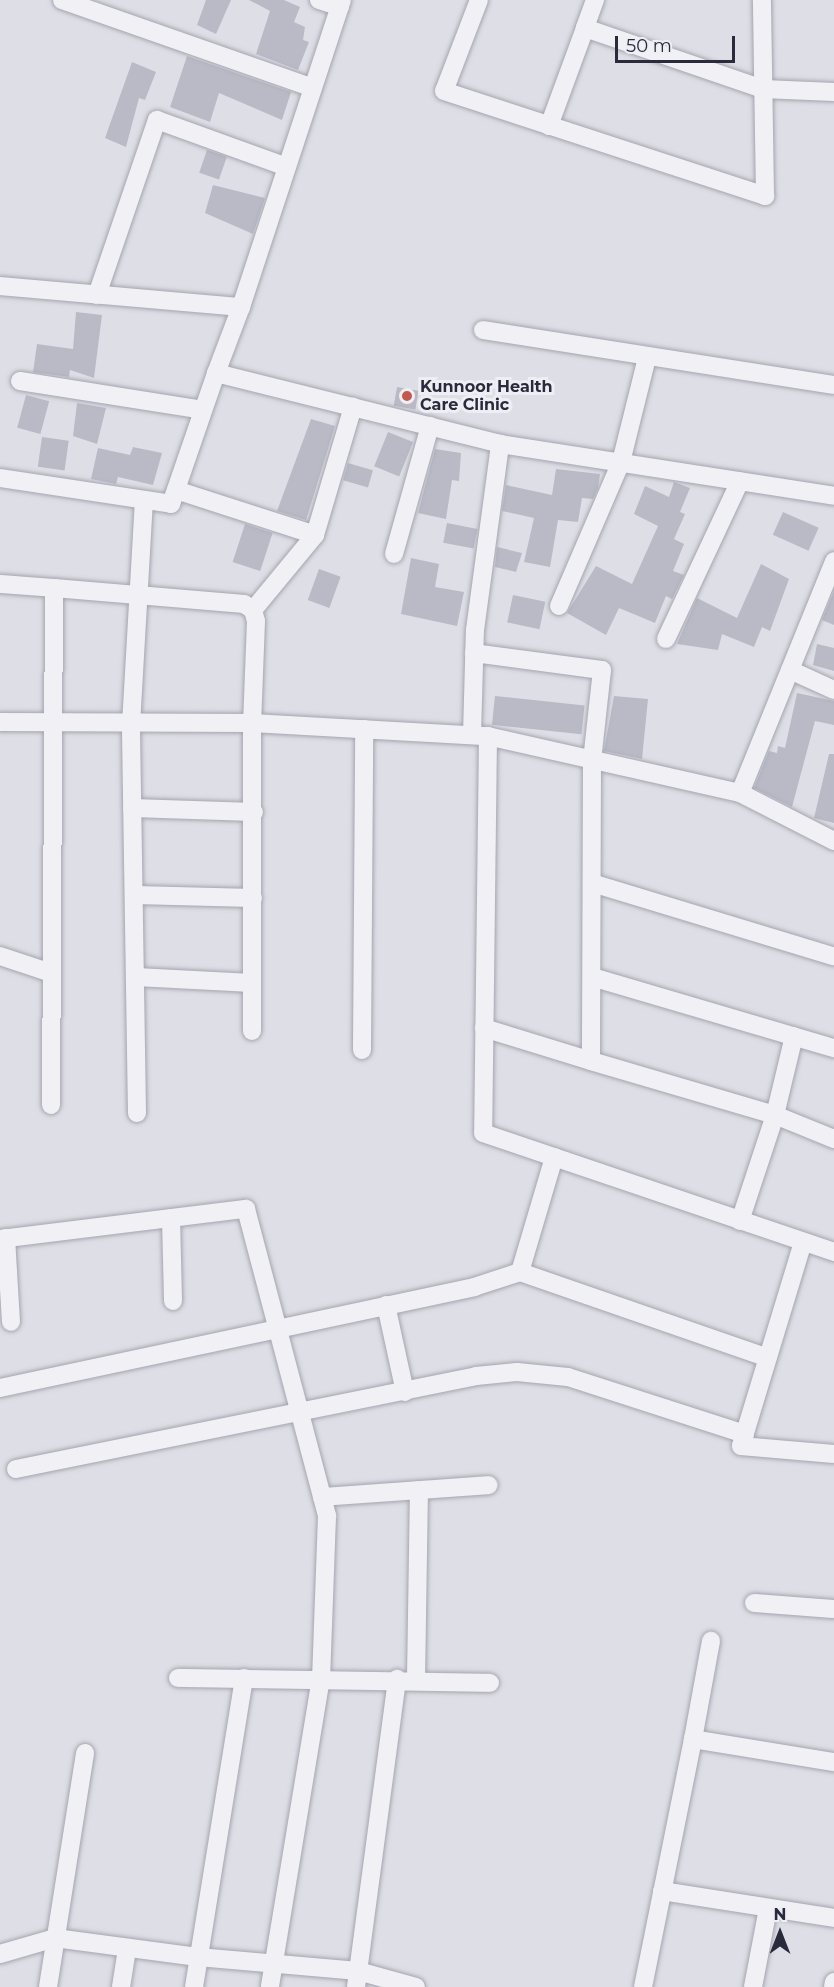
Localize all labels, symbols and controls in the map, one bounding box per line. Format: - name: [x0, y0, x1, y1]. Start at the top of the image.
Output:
- scale bar: [618, 24, 738, 62]
- text: 50 m: [626, 35, 672, 57]
- place label: Kunnoor Health Care Clinic: [420, 377, 553, 415]
- marker: Kunnoor Health Care Clinic: [398, 387, 416, 405]
- north arrow: [750, 1903, 810, 1963]
- text: N: [774, 1905, 786, 1924]

